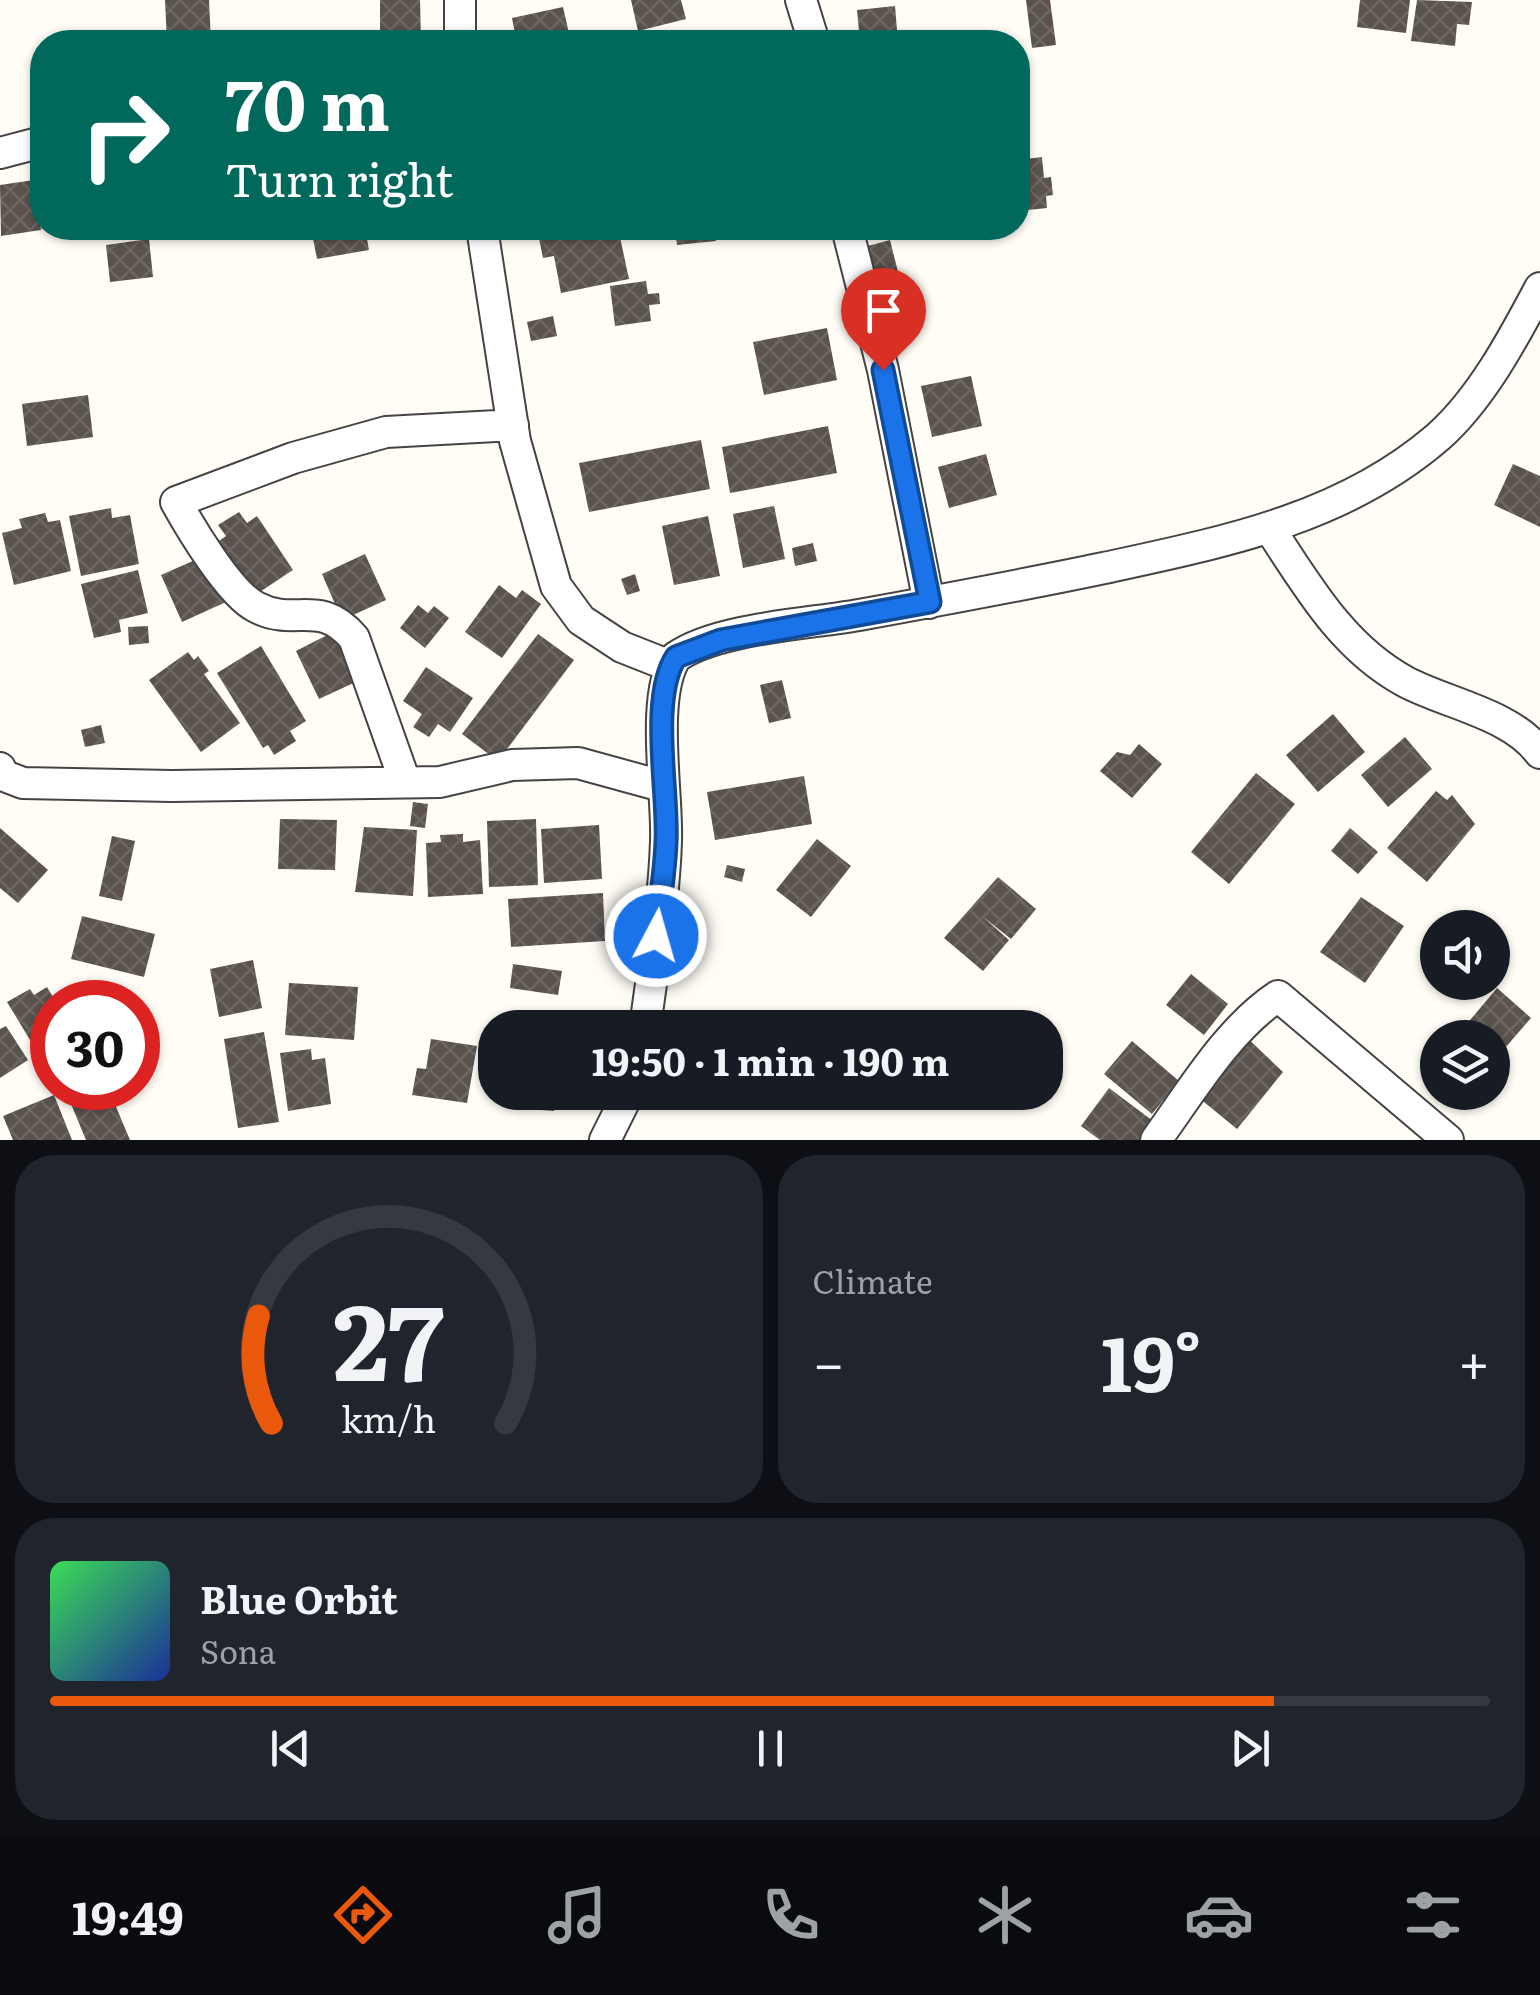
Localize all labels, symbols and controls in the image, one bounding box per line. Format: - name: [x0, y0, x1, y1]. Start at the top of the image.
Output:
- text: 70 m: [225, 49, 390, 153]
- icon: right: [60, 70, 190, 200]
- text: Turn right: [225, 144, 453, 211]
- pin: [841, 268, 926, 371]
- icon: arrive: [856, 283, 911, 338]
- position arrow: [604, 884, 708, 988]
- map controls: [1420, 910, 1510, 1110]
- button: sound: [1420, 910, 1510, 1000]
- speed limit sign: 30: [30, 980, 160, 1110]
- button: layers: [1420, 1020, 1510, 1110]
- text: 19:50 · 1 min · 190 m: [592, 1031, 949, 1088]
- text: Climate: [813, 1256, 933, 1304]
- text: 27: [333, 1259, 444, 1413]
- text: 19°: [1101, 1304, 1202, 1415]
- text: −: [813, 1319, 845, 1401]
- text: +: [1458, 1319, 1490, 1401]
- text: km/h: [341, 1391, 436, 1444]
- text: Blue Orbit: [200, 1569, 398, 1626]
- text: Sona: [200, 1626, 276, 1674]
- icon: previous: [263, 1721, 318, 1776]
- icon: pause: [743, 1721, 798, 1776]
- icon: next: [1223, 1721, 1278, 1776]
- icon: directions: [328, 1880, 398, 1950]
- icon: music: [542, 1880, 612, 1950]
- icon: phone: [756, 1880, 826, 1950]
- icon: climate: [970, 1880, 1040, 1950]
- icon: car: [1184, 1880, 1254, 1950]
- icon: filters: [1398, 1880, 1468, 1950]
- text: 19:49: [72, 1882, 184, 1949]

